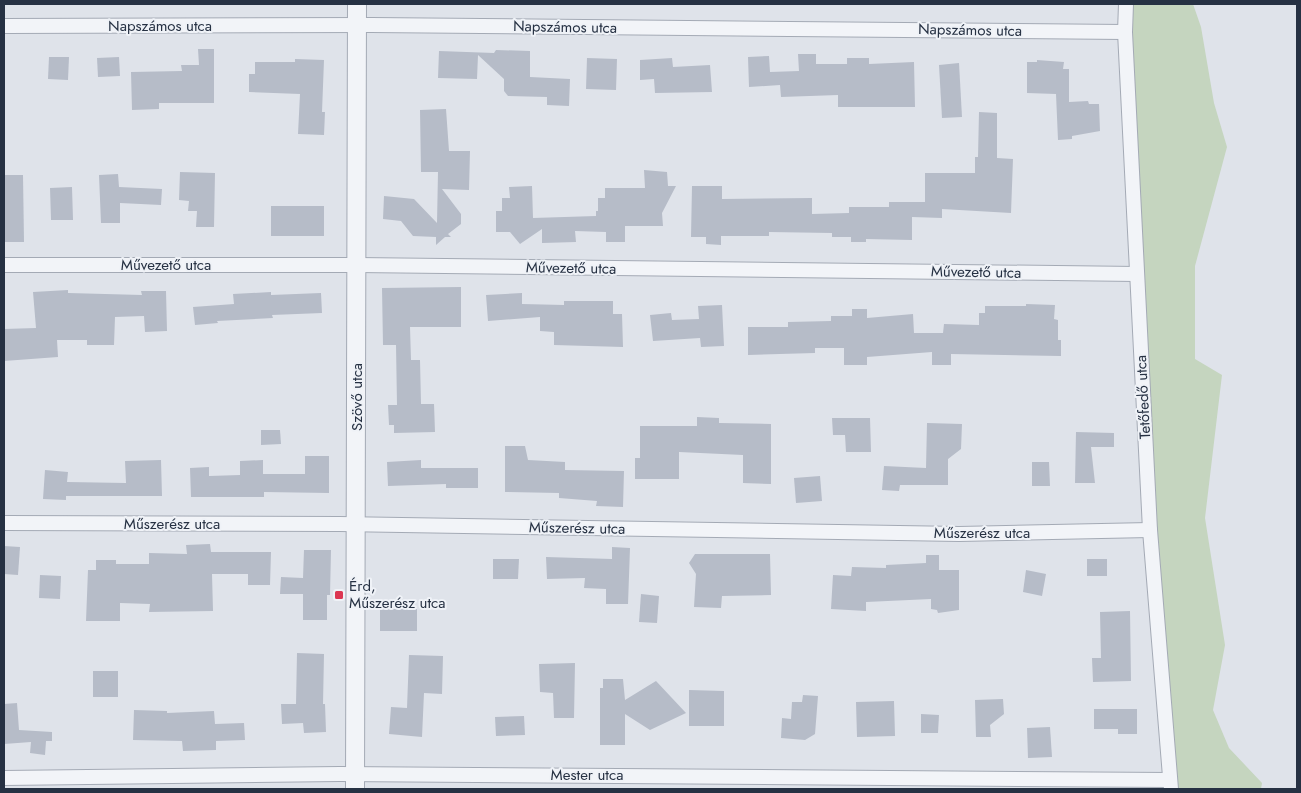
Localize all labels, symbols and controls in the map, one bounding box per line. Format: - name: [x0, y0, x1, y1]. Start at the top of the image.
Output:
- street label: Napszámos utca: [108, 15, 212, 37]
- street label: Napszámos utca: [513, 15, 617, 39]
- street label: Napszámos utca: [918, 18, 1022, 42]
- street label: Művezető utca: [121, 254, 211, 276]
- street label: Művezető utca: [526, 256, 616, 280]
- street label: Művezető utca: [931, 260, 1021, 284]
- street label: Tetőfedő utca: [1130, 354, 1156, 440]
- street label: Szövő utca: [346, 363, 368, 431]
- street label: Műszerész utca: [124, 513, 220, 535]
- street label: Műszerész utca: [529, 516, 625, 540]
- street label: Műszerész utca: [934, 522, 1030, 544]
- place label: Érd, Műszerész utca: [349, 575, 445, 614]
- marker: Érd, Műszerész utca: [333, 589, 345, 601]
- street label: Mester utca: [551, 764, 623, 786]

